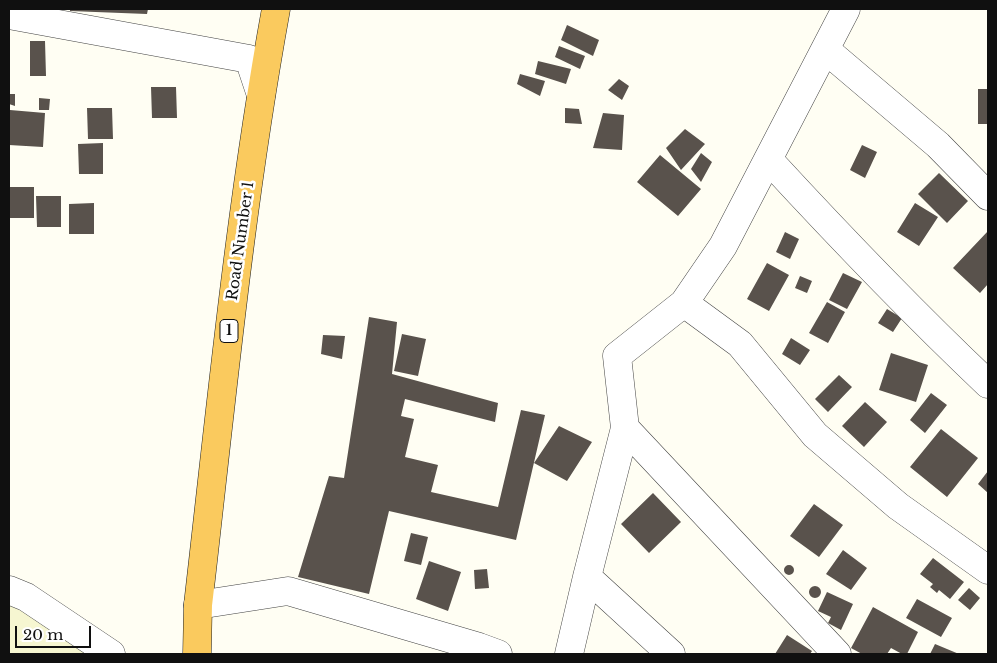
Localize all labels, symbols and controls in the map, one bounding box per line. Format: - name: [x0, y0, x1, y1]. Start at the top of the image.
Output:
- street label: Road Number 1: [224, 180, 258, 302]
- road number: 1: [220, 320, 238, 342]
- scale bar: [18, 616, 94, 648]
- text: 20 m: [23, 625, 63, 644]

